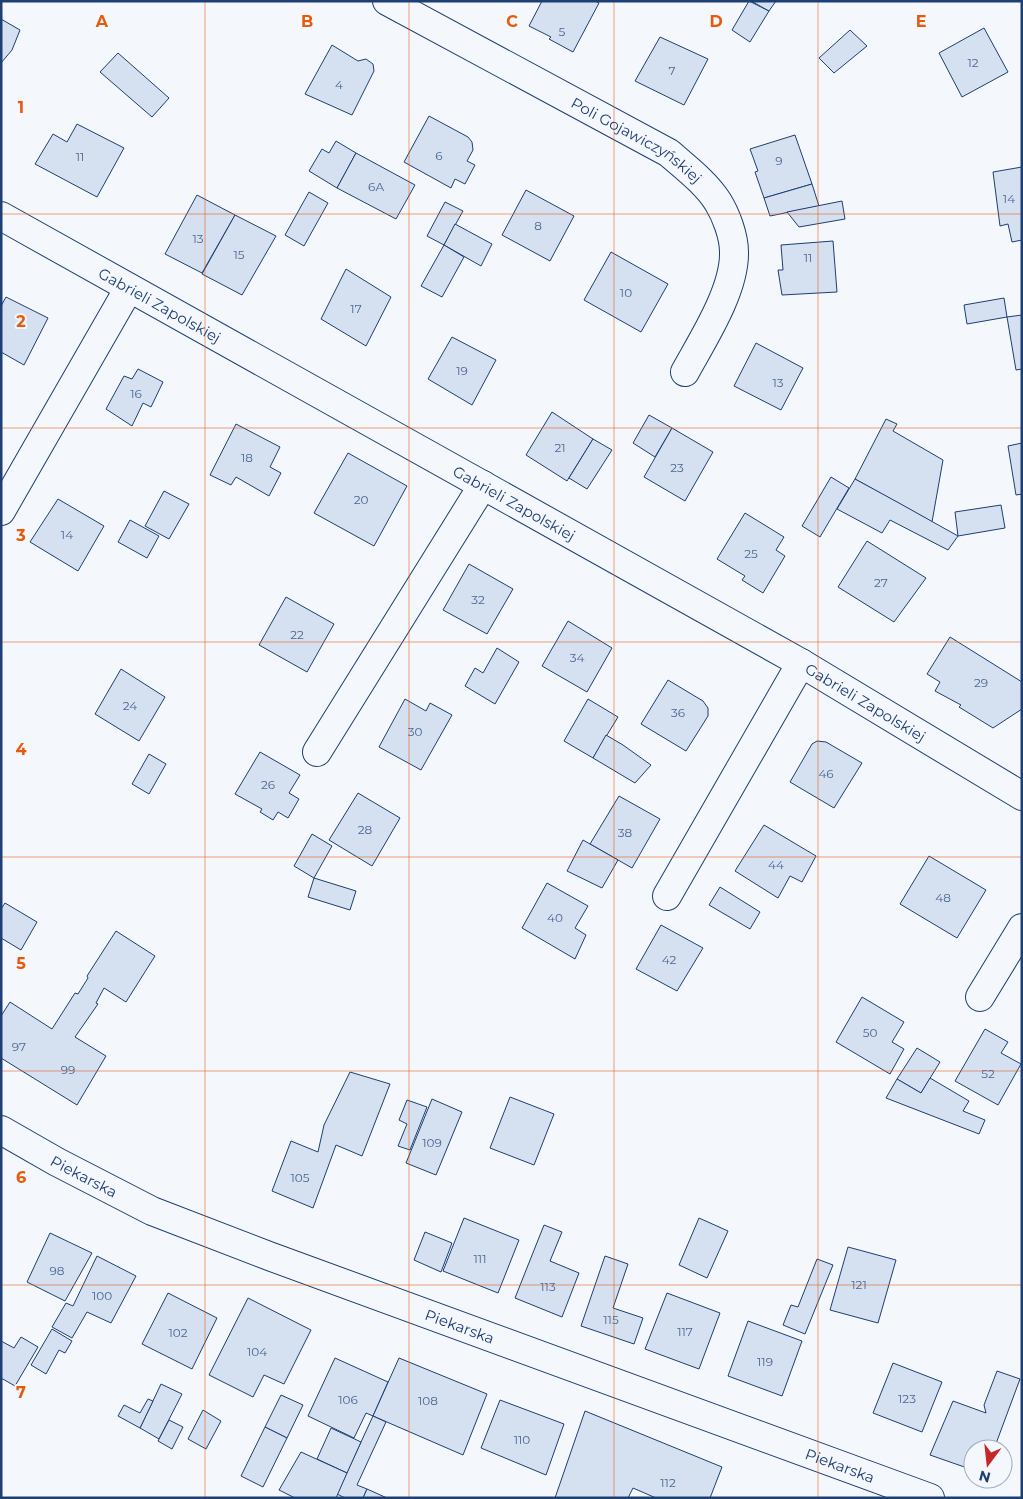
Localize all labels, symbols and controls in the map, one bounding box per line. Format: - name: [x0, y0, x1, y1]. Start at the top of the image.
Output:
- text: A: [95, 12, 109, 31]
- text: B: [301, 12, 313, 31]
- text: C: [506, 12, 518, 31]
- text: D: [709, 12, 723, 31]
- text: E: [916, 12, 926, 31]
- house number: 5: [559, 24, 566, 39]
- house number: 12: [967, 55, 979, 70]
- house number: 7: [668, 63, 676, 78]
- house number: 4: [335, 77, 343, 92]
- street label: Poli Gojawiczyńskiej: [568, 93, 706, 187]
- text: 1: [18, 98, 24, 117]
- house number: 6: [435, 148, 443, 163]
- house number: 11: [76, 149, 84, 164]
- house number: 9: [775, 153, 783, 168]
- house number: 6A: [368, 179, 384, 194]
- house number: 14: [1003, 191, 1015, 206]
- house number: 8: [534, 218, 542, 233]
- house number: 13: [192, 231, 204, 246]
- house number: 15: [233, 247, 245, 262]
- house number: 11: [804, 250, 812, 265]
- street label: Gabrieli Zapolskiej: [95, 263, 224, 347]
- house number: 10: [620, 285, 632, 300]
- house number: 17: [350, 301, 362, 316]
- text: 2: [16, 312, 26, 331]
- house number: 19: [456, 363, 468, 378]
- house number: 13: [772, 375, 784, 390]
- house number: 16: [130, 386, 142, 401]
- house number: 21: [554, 440, 566, 455]
- house number: 18: [241, 450, 253, 465]
- house number: 23: [670, 460, 684, 475]
- street label: Gabrieli Zapolskiej: [450, 461, 579, 545]
- house number: 20: [354, 492, 368, 507]
- text: 3: [15, 526, 26, 545]
- house number: 14: [61, 527, 73, 542]
- house number: 25: [744, 546, 758, 561]
- house number: 27: [874, 575, 888, 590]
- house number: 32: [471, 592, 485, 607]
- house number: 22: [290, 627, 304, 642]
- house number: 34: [570, 650, 584, 665]
- street label: Gabrieli Zapolskiej: [802, 658, 930, 746]
- house number: 29: [974, 675, 988, 690]
- house number: 24: [123, 698, 137, 713]
- house number: 36: [671, 705, 685, 720]
- house number: 30: [408, 724, 422, 739]
- text: 4: [15, 740, 27, 759]
- house number: 46: [818, 766, 834, 781]
- house number: 26: [261, 777, 275, 792]
- house number: 28: [358, 822, 373, 837]
- house number: 38: [618, 825, 633, 840]
- house number: 44: [768, 857, 784, 872]
- house number: 48: [935, 890, 951, 905]
- house number: 40: [547, 910, 563, 925]
- house number: 42: [662, 952, 677, 967]
- text: 5: [16, 954, 26, 973]
- house number: 50: [863, 1025, 877, 1040]
- house number: 97: [12, 1039, 26, 1054]
- house number: 99: [61, 1062, 75, 1077]
- house number: 52: [981, 1066, 995, 1081]
- house number: 109: [422, 1135, 442, 1150]
- street label: Piekarska: [47, 1151, 121, 1201]
- text: 6: [16, 1168, 26, 1187]
- house number: 105: [290, 1170, 310, 1185]
- house number: 111: [474, 1251, 487, 1266]
- house number: 98: [50, 1263, 65, 1278]
- house number: 121: [851, 1277, 867, 1292]
- house number: 113: [540, 1279, 556, 1294]
- house number: 100: [92, 1288, 112, 1303]
- street label: Piekarska: [423, 1304, 497, 1347]
- house number: 115: [603, 1312, 619, 1327]
- house number: 117: [677, 1324, 693, 1339]
- house number: 102: [168, 1325, 188, 1340]
- house number: 104: [247, 1344, 267, 1359]
- house number: 119: [757, 1354, 773, 1369]
- text: 7: [16, 1383, 26, 1402]
- house number: 123: [898, 1391, 916, 1406]
- house number: 106: [338, 1392, 358, 1407]
- house number: 108: [418, 1393, 438, 1408]
- house number: 110: [514, 1432, 530, 1447]
- north arrow: [963, 1439, 1013, 1489]
- street label: Piekarska: [803, 1444, 878, 1487]
- text: N: [977, 1466, 992, 1487]
- house number: 112: [660, 1475, 676, 1490]

